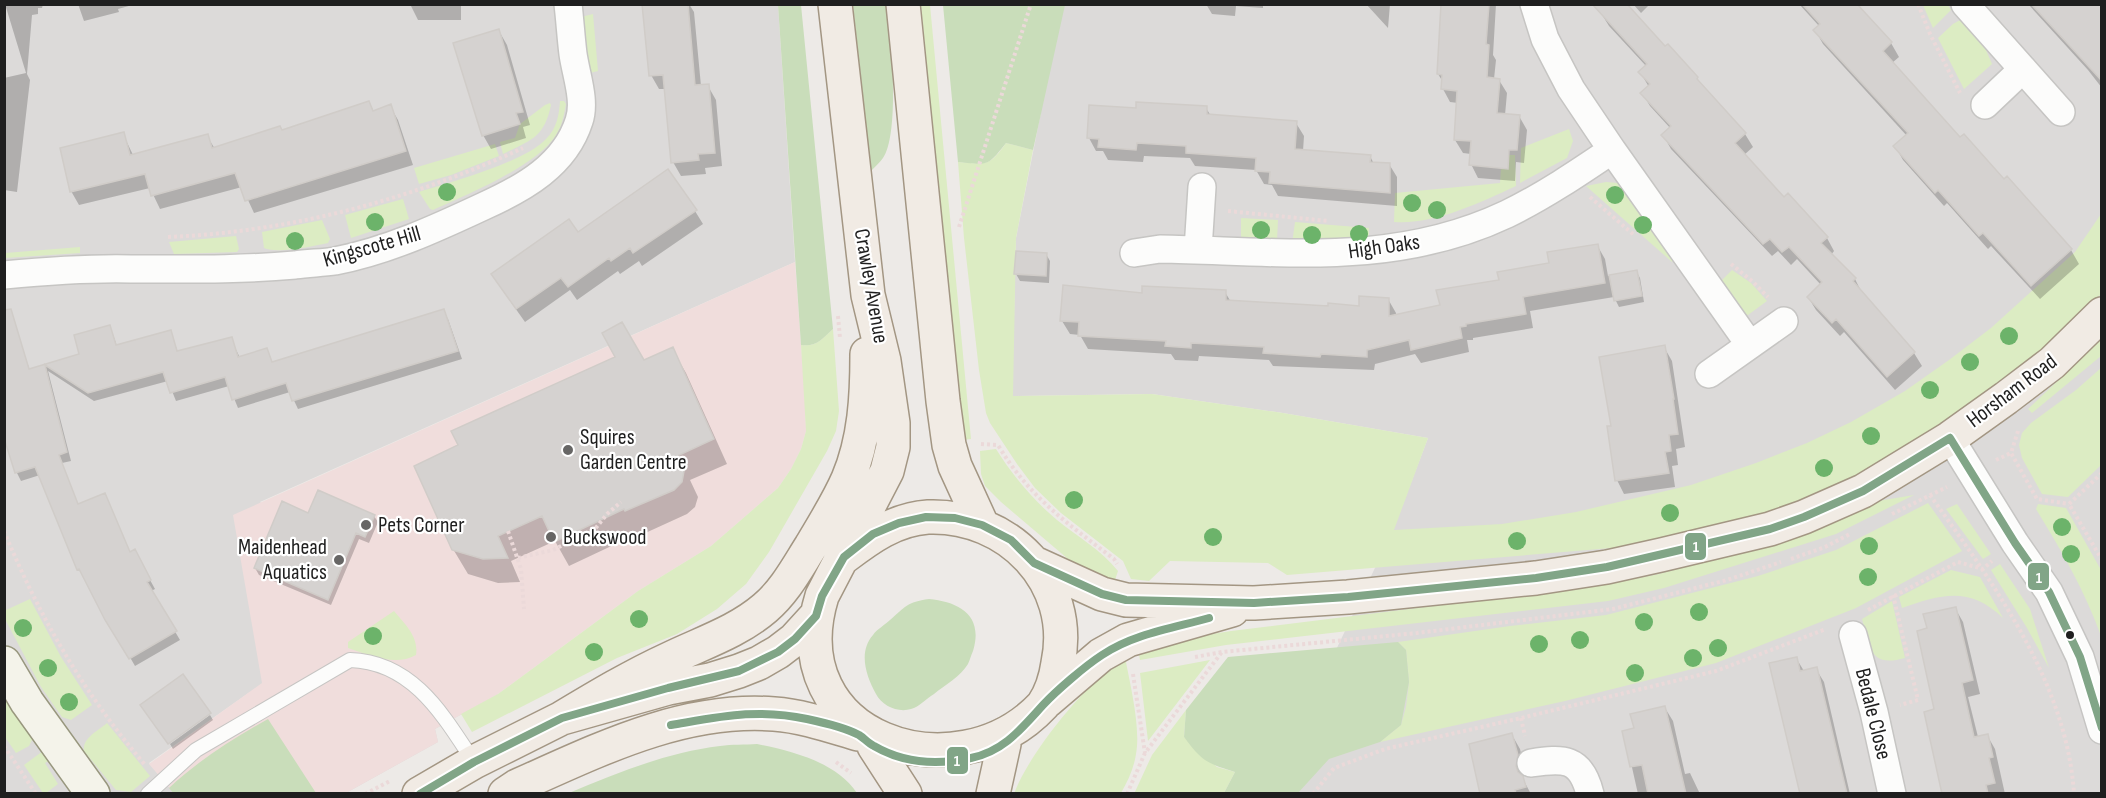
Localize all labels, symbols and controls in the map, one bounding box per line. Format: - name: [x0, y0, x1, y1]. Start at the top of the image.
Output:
- street label: Kingscote Hill: [320, 220, 424, 274]
- street label: Crawley Avenue: [848, 227, 894, 345]
- street label: High Oaks: [1346, 229, 1422, 265]
- street label: Horsham Road: [1961, 348, 2063, 434]
- place label: Squires Garden Centre: [580, 424, 687, 476]
- marker: Squires Garden Centre: [561, 443, 575, 457]
- place label: Pets Corner: [378, 512, 465, 539]
- marker: Pets Corner: [359, 518, 373, 532]
- place label: Buckswood: [563, 524, 647, 551]
- marker: Buckswood: [544, 530, 558, 544]
- line badge: 1: [1684, 532, 1707, 561]
- place label: Maidenhead Aquatics: [238, 534, 327, 586]
- text: 1: [1693, 538, 1700, 557]
- marker: Maidenhead Aquatics: [332, 553, 346, 567]
- line badge: 1: [2027, 562, 2050, 591]
- text: 1: [2036, 569, 2043, 588]
- unlabelled marker: [2064, 629, 2076, 641]
- street label: Bedale Close: [1849, 665, 1897, 763]
- line badge: 1: [946, 746, 969, 775]
- text: 1: [954, 752, 961, 771]

